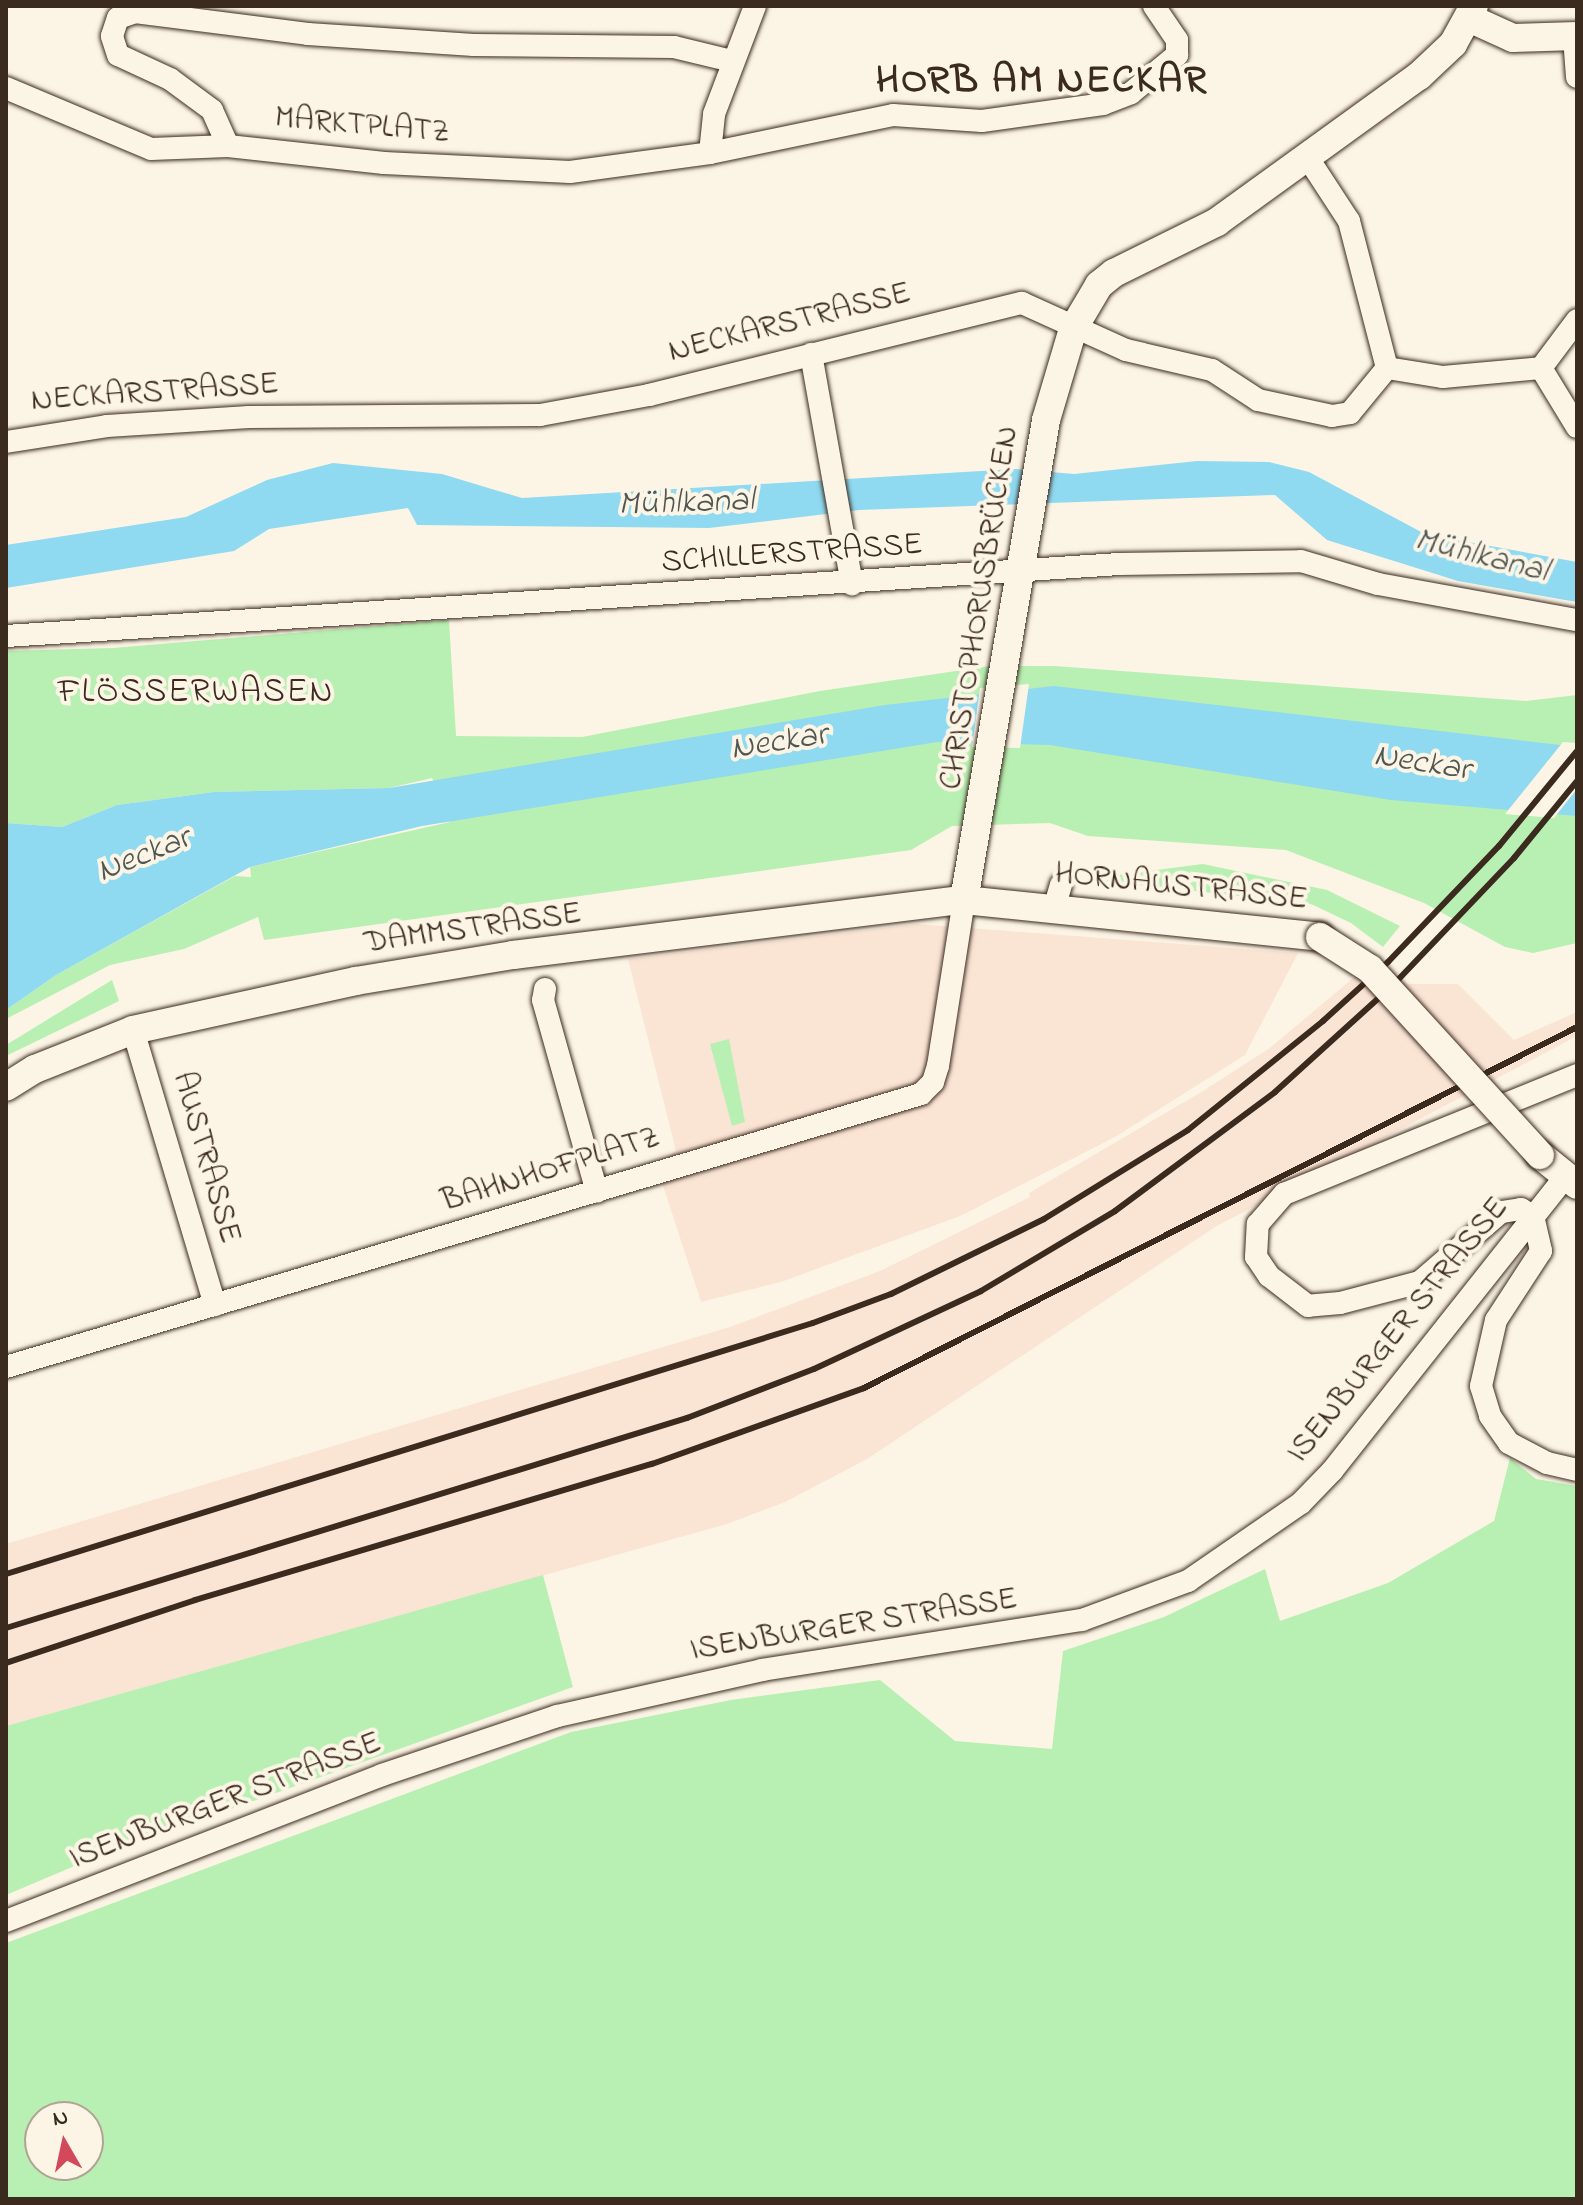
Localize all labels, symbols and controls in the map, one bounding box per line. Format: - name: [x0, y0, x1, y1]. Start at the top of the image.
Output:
- district label: HORB AM NECKAR: [876, 58, 1208, 106]
- street label: MARKTPLATZ: [273, 100, 451, 154]
- street label: NECKARSTRASSE: [665, 275, 915, 373]
- street label: NECKARSTRASSE: [30, 366, 280, 422]
- street label: CHRISTOPHORUSBRÜCKEN: [933, 423, 1029, 793]
- water label: Mühlkanal: [617, 481, 755, 527]
- water label: Mühlkanal: [1410, 521, 1552, 593]
- street label: SCHILLERSTRASSE: [660, 527, 924, 583]
- district label: FLÖSSERWASEN: [58, 674, 334, 714]
- water label: Neckar: [728, 715, 830, 771]
- water label: Neckar: [1371, 736, 1473, 792]
- water label: Neckar: [91, 819, 197, 893]
- street label: HORNAUSTRASSE: [1053, 856, 1309, 920]
- street label: DAMMSTRASSE: [362, 896, 584, 964]
- street label: AUSTRASSE: [162, 1068, 248, 1248]
- street label: BAHNHOFPLATZ: [437, 1120, 665, 1222]
- street label: ISENBURGER STRASSE: [1280, 1190, 1518, 1472]
- street label: ISENBURGER STRASSE: [688, 1581, 1020, 1671]
- street label: ISENBURGER STRASSE: [65, 1725, 387, 1879]
- north arrow: [24, 2101, 104, 2181]
- text: N: [51, 2102, 70, 2136]

